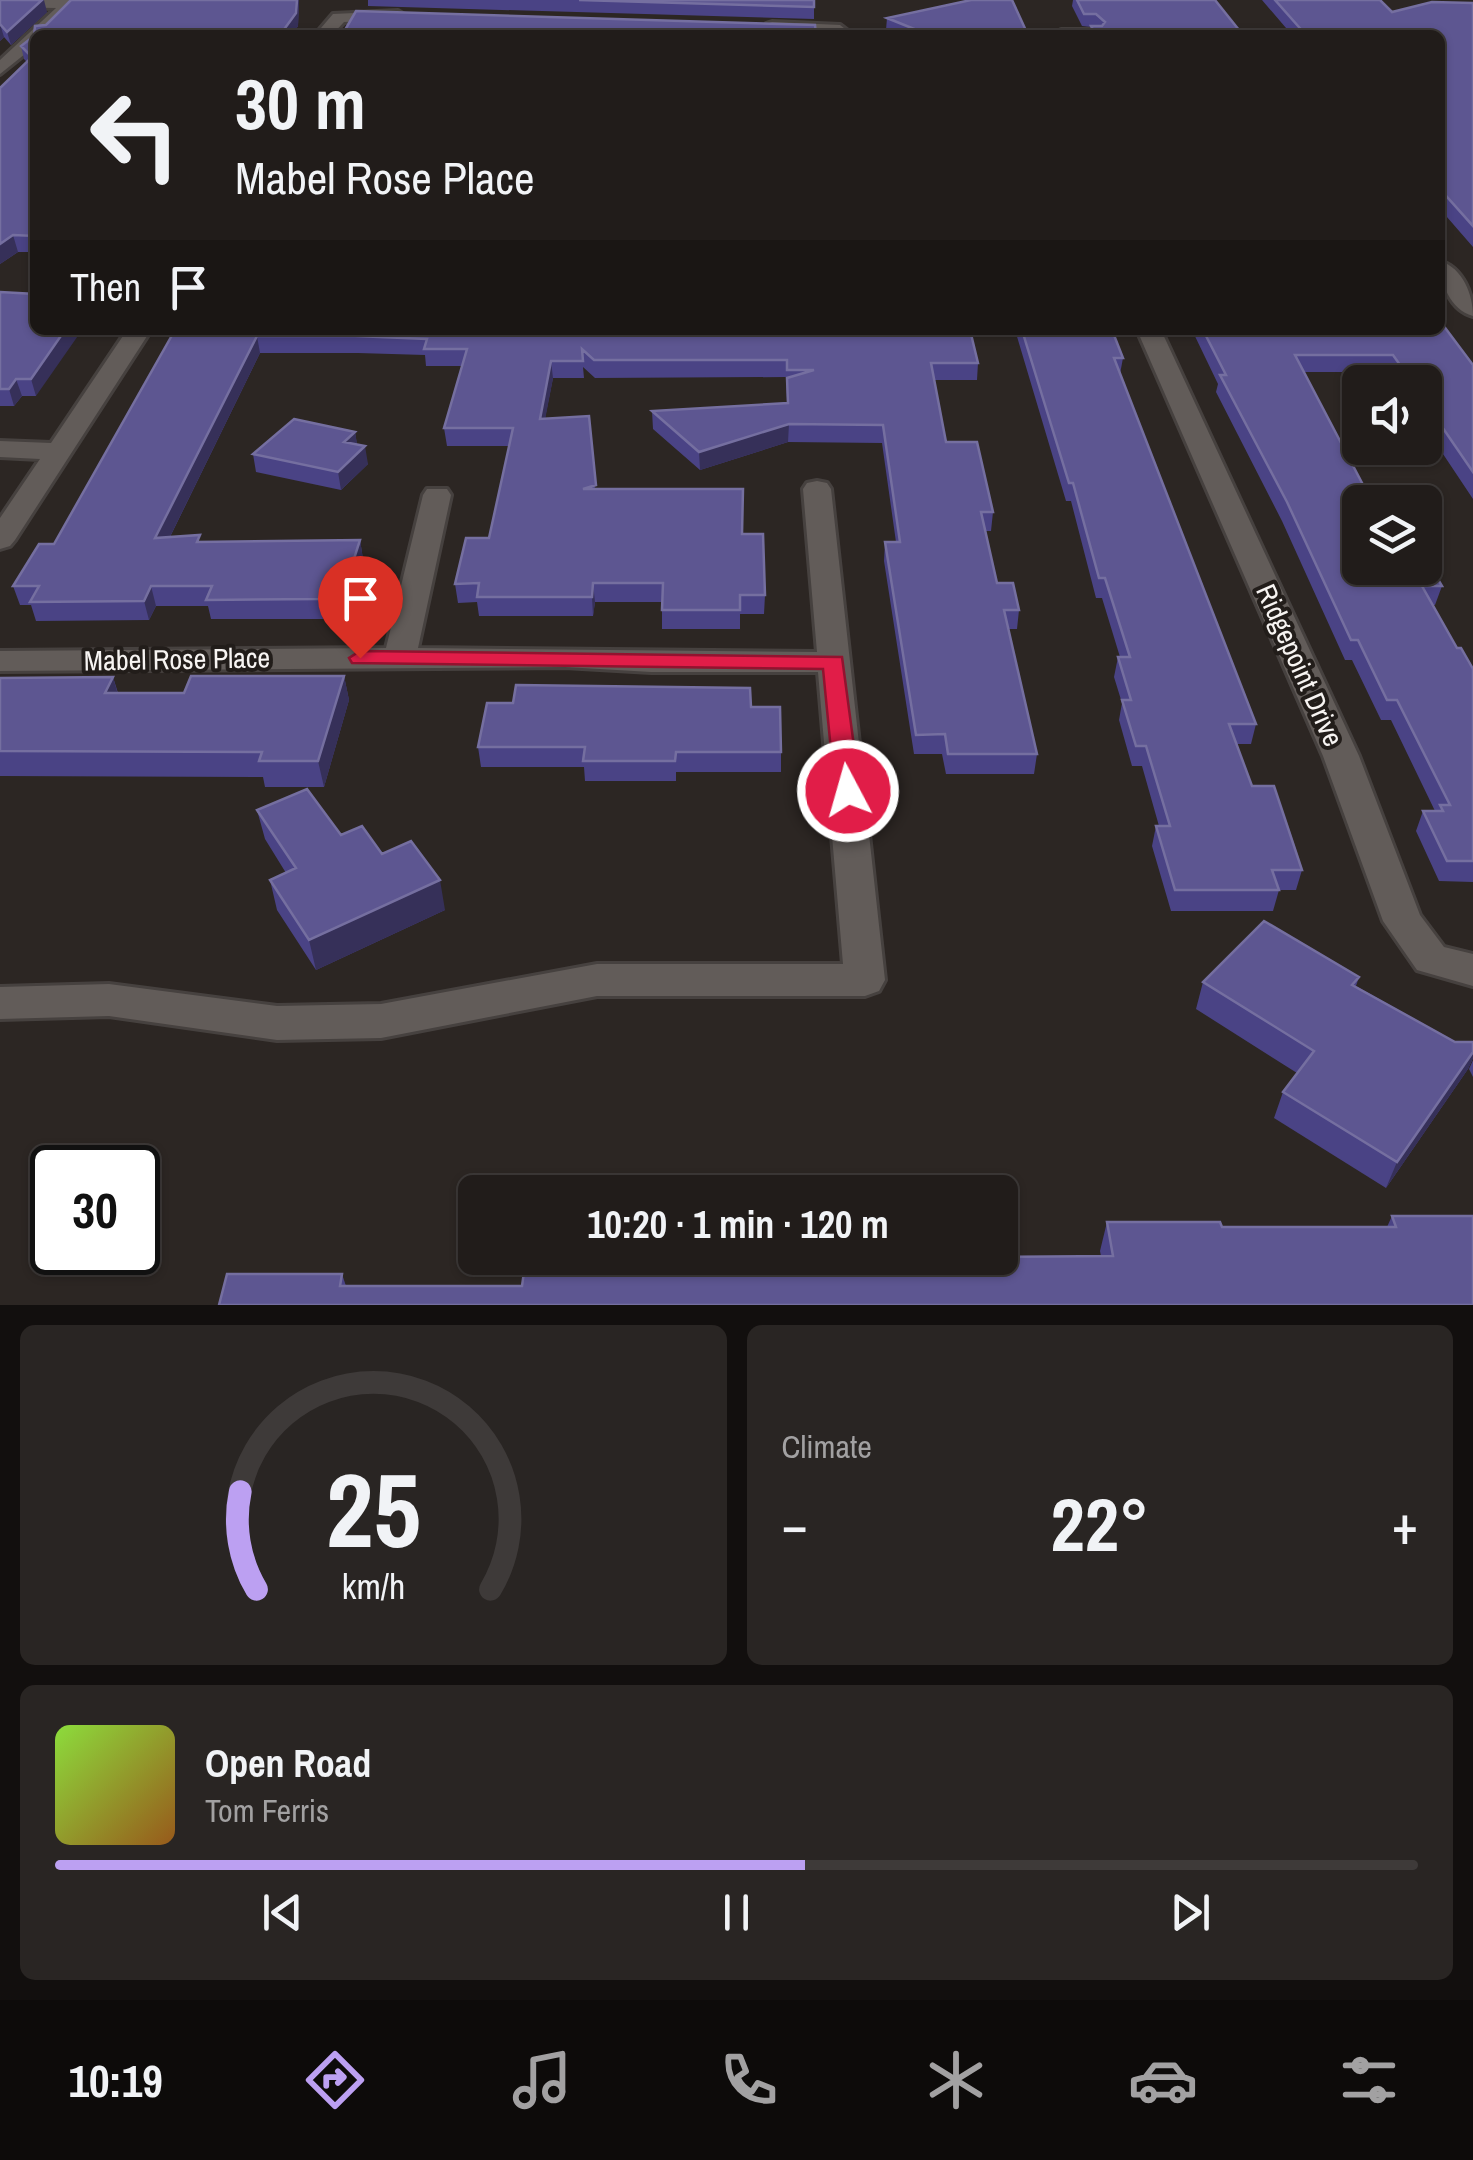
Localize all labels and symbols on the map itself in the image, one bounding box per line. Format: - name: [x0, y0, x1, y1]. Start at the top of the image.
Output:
- pin: [318, 556, 403, 659]
- street label: Ridgepoint Drive: [1247, 578, 1353, 752]
- street label: Mabel Rose Place: [84, 638, 270, 680]
- position arrow: [796, 739, 900, 843]
- speed limit sign: 30: [30, 1145, 160, 1275]

